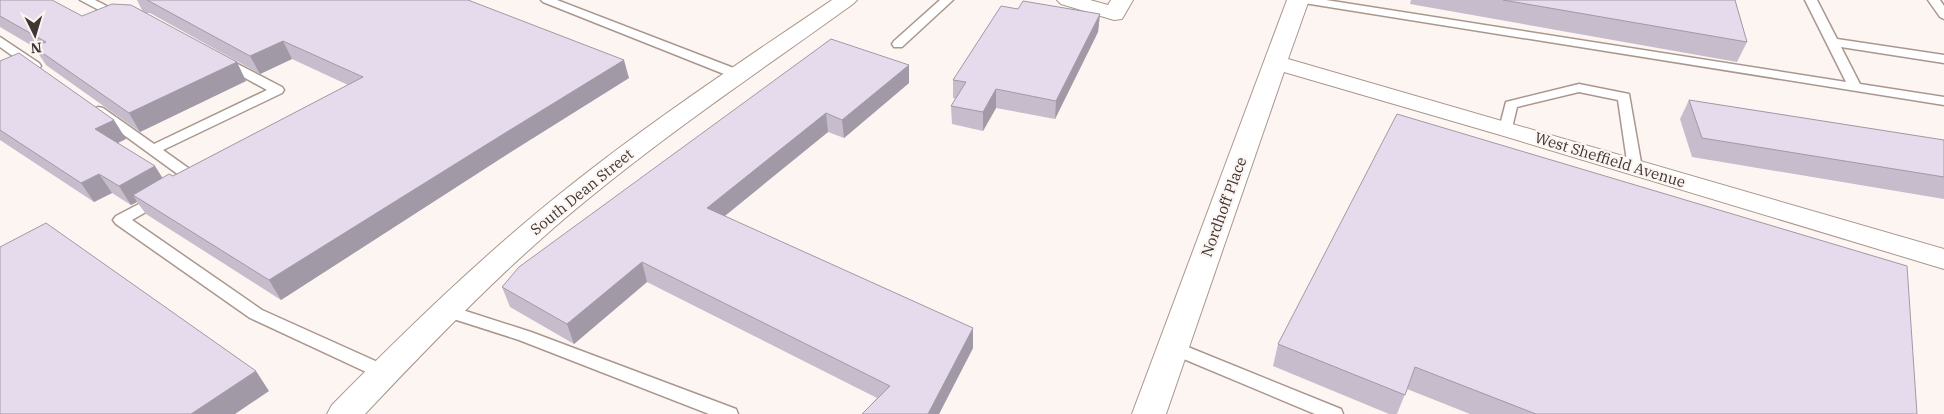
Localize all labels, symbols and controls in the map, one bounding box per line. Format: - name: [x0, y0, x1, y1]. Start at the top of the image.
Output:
- north arrow: [10, 10, 60, 60]
- text: N: [30, 39, 42, 57]
- street label: West Sheffield Avenue: [1532, 128, 1688, 191]
- street label: South Dean Street: [526, 144, 637, 239]
- street label: Nordhoff Place: [1197, 154, 1250, 259]

